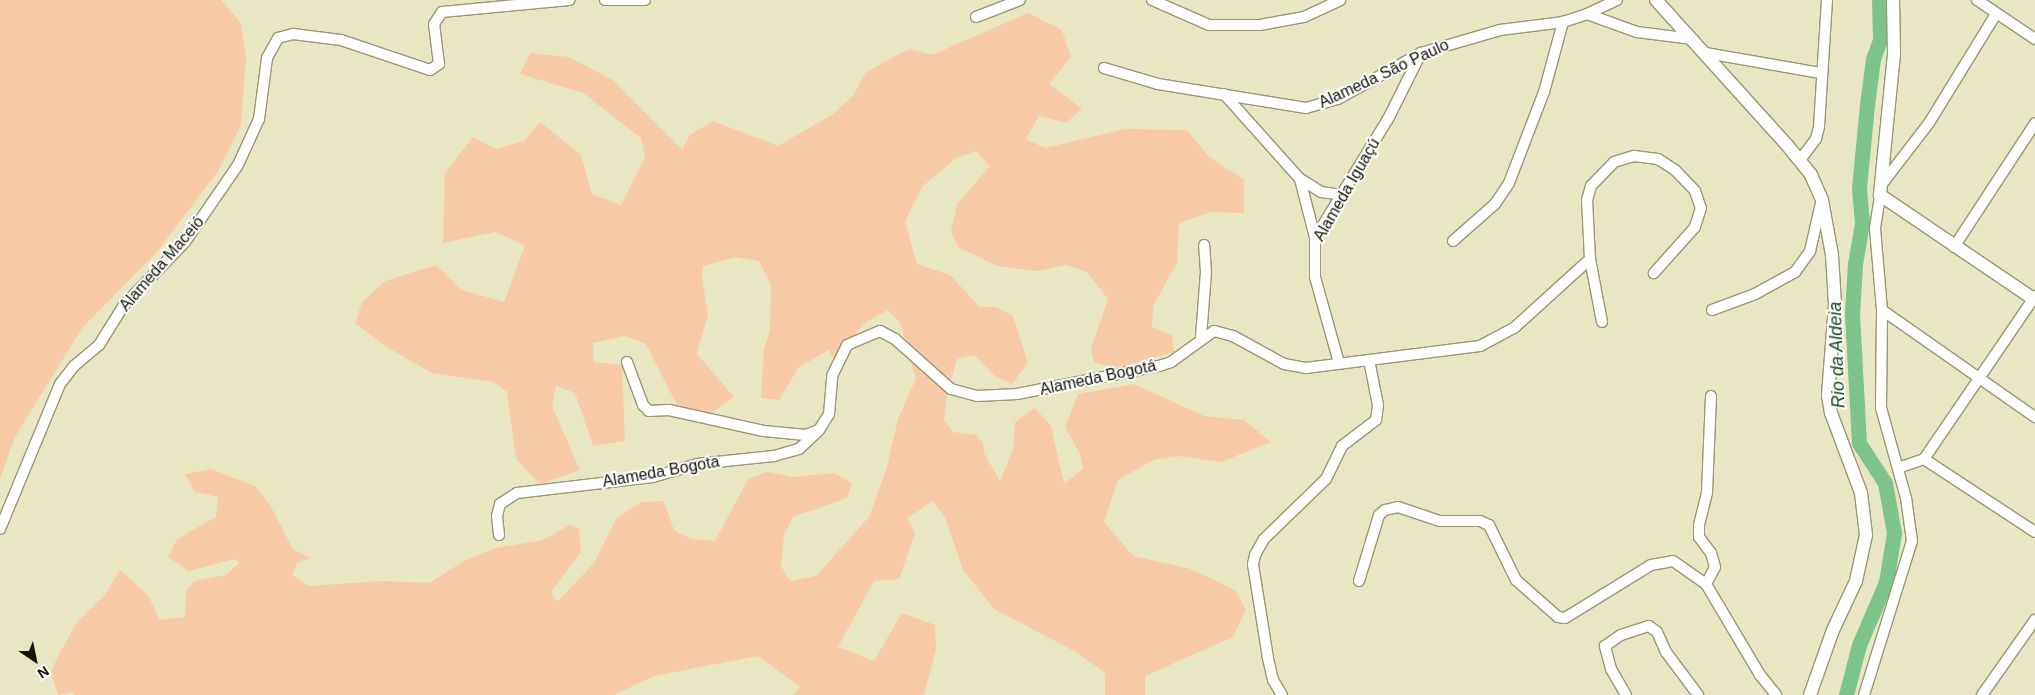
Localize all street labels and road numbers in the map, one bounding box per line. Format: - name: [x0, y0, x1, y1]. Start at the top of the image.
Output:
- street label: Alameda São Paulo: [1316, 35, 1452, 113]
- street label: Alameda Iguaçú: [1310, 135, 1384, 245]
- street label: Alameda Maceió: [116, 213, 208, 315]
- street label: Alameda Bogotá: [1038, 356, 1158, 400]
- street label: Alameda Bogota: [601, 452, 721, 492]

